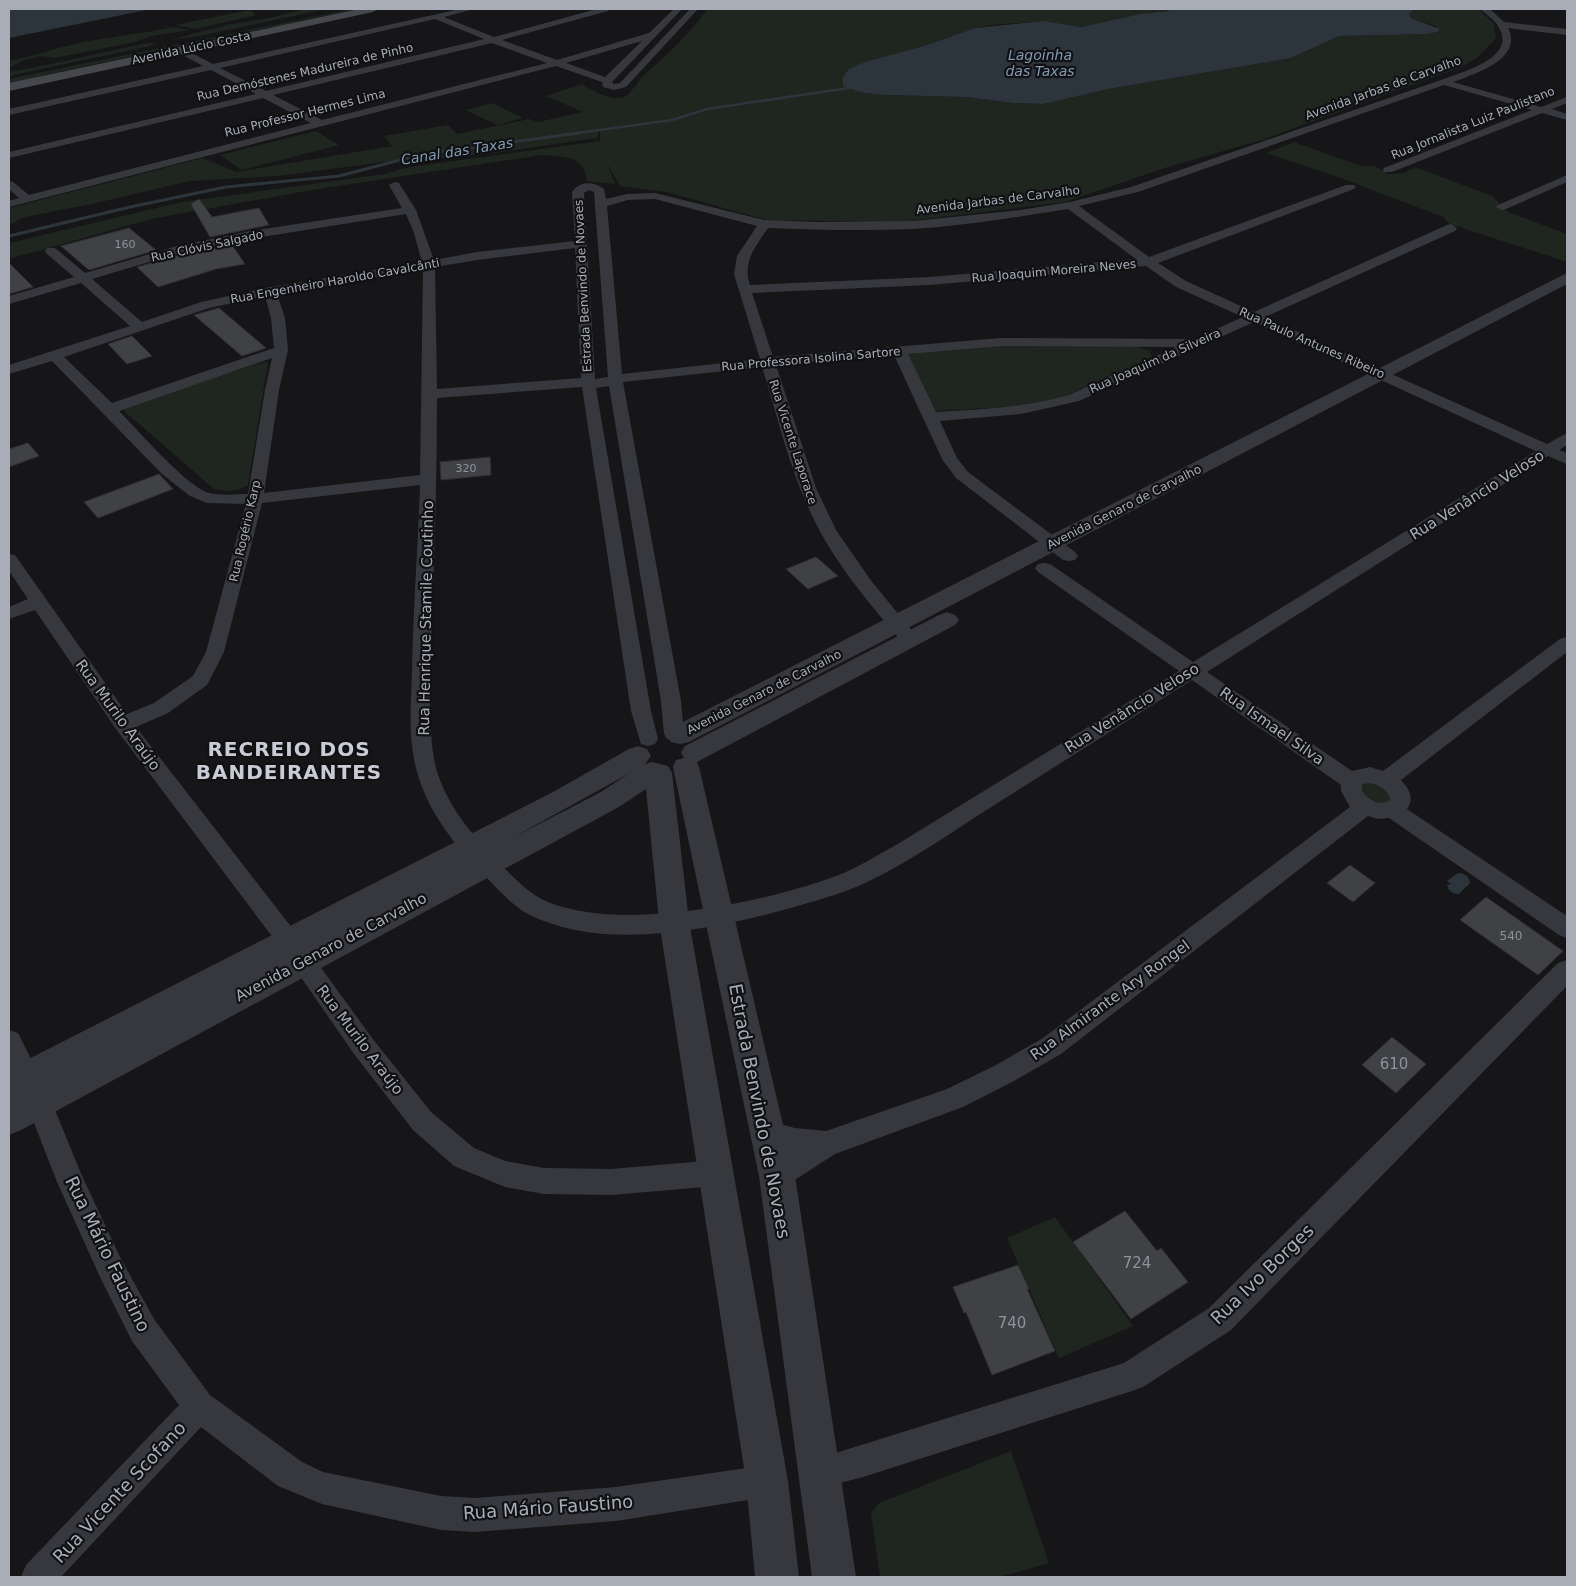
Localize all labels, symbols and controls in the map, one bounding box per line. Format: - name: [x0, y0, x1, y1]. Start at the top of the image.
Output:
- street label: Avenida Lúcio Costa: [130, 29, 252, 67]
- street label: Rua Demóstenes Madureira de Pinho: [195, 40, 415, 104]
- water label: Lagoinha das Taxas: [1005, 47, 1075, 79]
- street label: Avenida Jarbas de Carvalho: [1303, 53, 1463, 123]
- street label: Rua Jornalista Luiz Paulistano: [1389, 84, 1557, 162]
- street label: Rua Professor Hermes Lima: [223, 86, 387, 140]
- water label: Canal das Taxas: [400, 134, 514, 168]
- street label: Avenida Jarbas de Carvalho: [915, 183, 1081, 217]
- street label: Estrada Benvindo de Novaes: [571, 199, 595, 373]
- street label: Rua Clóvis Salgado: [150, 227, 264, 265]
- house number: 160: [115, 238, 136, 251]
- street label: Rua Engenheiro Haroldo Cavalcânti: [229, 256, 441, 306]
- street label: Rua Joaquim Moreira Neves: [971, 257, 1137, 285]
- street label: Rua Paulo Antunes Ribeiro: [1237, 304, 1387, 382]
- street label: Rua Joaquim da Silveira: [1087, 326, 1223, 396]
- street label: Rua Professora Isolina Sartore: [721, 344, 901, 374]
- street label: Rua Vicente Laporace: [766, 378, 820, 506]
- street label: Rua Venâncio Veloso: [1407, 446, 1547, 544]
- house number: 320: [456, 462, 477, 475]
- street label: Avenida Genaro de Carvalho: [1044, 462, 1204, 552]
- street label: Rua Rogério Karp: [227, 479, 263, 583]
- street label: Rua Henrique Stamile Coutinho: [415, 500, 437, 736]
- street label: Avenida Genaro de Carvalho: [684, 647, 844, 737]
- street label: Rua Murilo Araújo: [72, 656, 164, 774]
- street label: Rua Venâncio Veloso: [1062, 659, 1202, 757]
- street label: Rua Ismael Silva: [1216, 683, 1328, 769]
- district label: RECREIO DOS BANDEIRANTES: [196, 737, 382, 784]
- street label: Avenida Genaro de Carvalho: [232, 889, 430, 1005]
- house number: 540: [1500, 929, 1522, 943]
- street label: Rua Almirante Ary Rongel: [1027, 936, 1193, 1064]
- street label: Rua Murilo Araújo: [313, 982, 407, 1098]
- street label: Estrada Benvindo de Novaes: [725, 982, 795, 1240]
- house number: 610: [1380, 1055, 1408, 1073]
- street label: Rua Mário Faustino: [61, 1173, 155, 1335]
- street label: Rua Ivo Borges: [1206, 1220, 1318, 1328]
- house number: 724: [1123, 1254, 1151, 1272]
- house number: 740: [998, 1314, 1026, 1332]
- street label: Rua Vicente Scofano: [48, 1417, 190, 1567]
- street label: Rua Mário Faustino: [462, 1491, 634, 1523]

